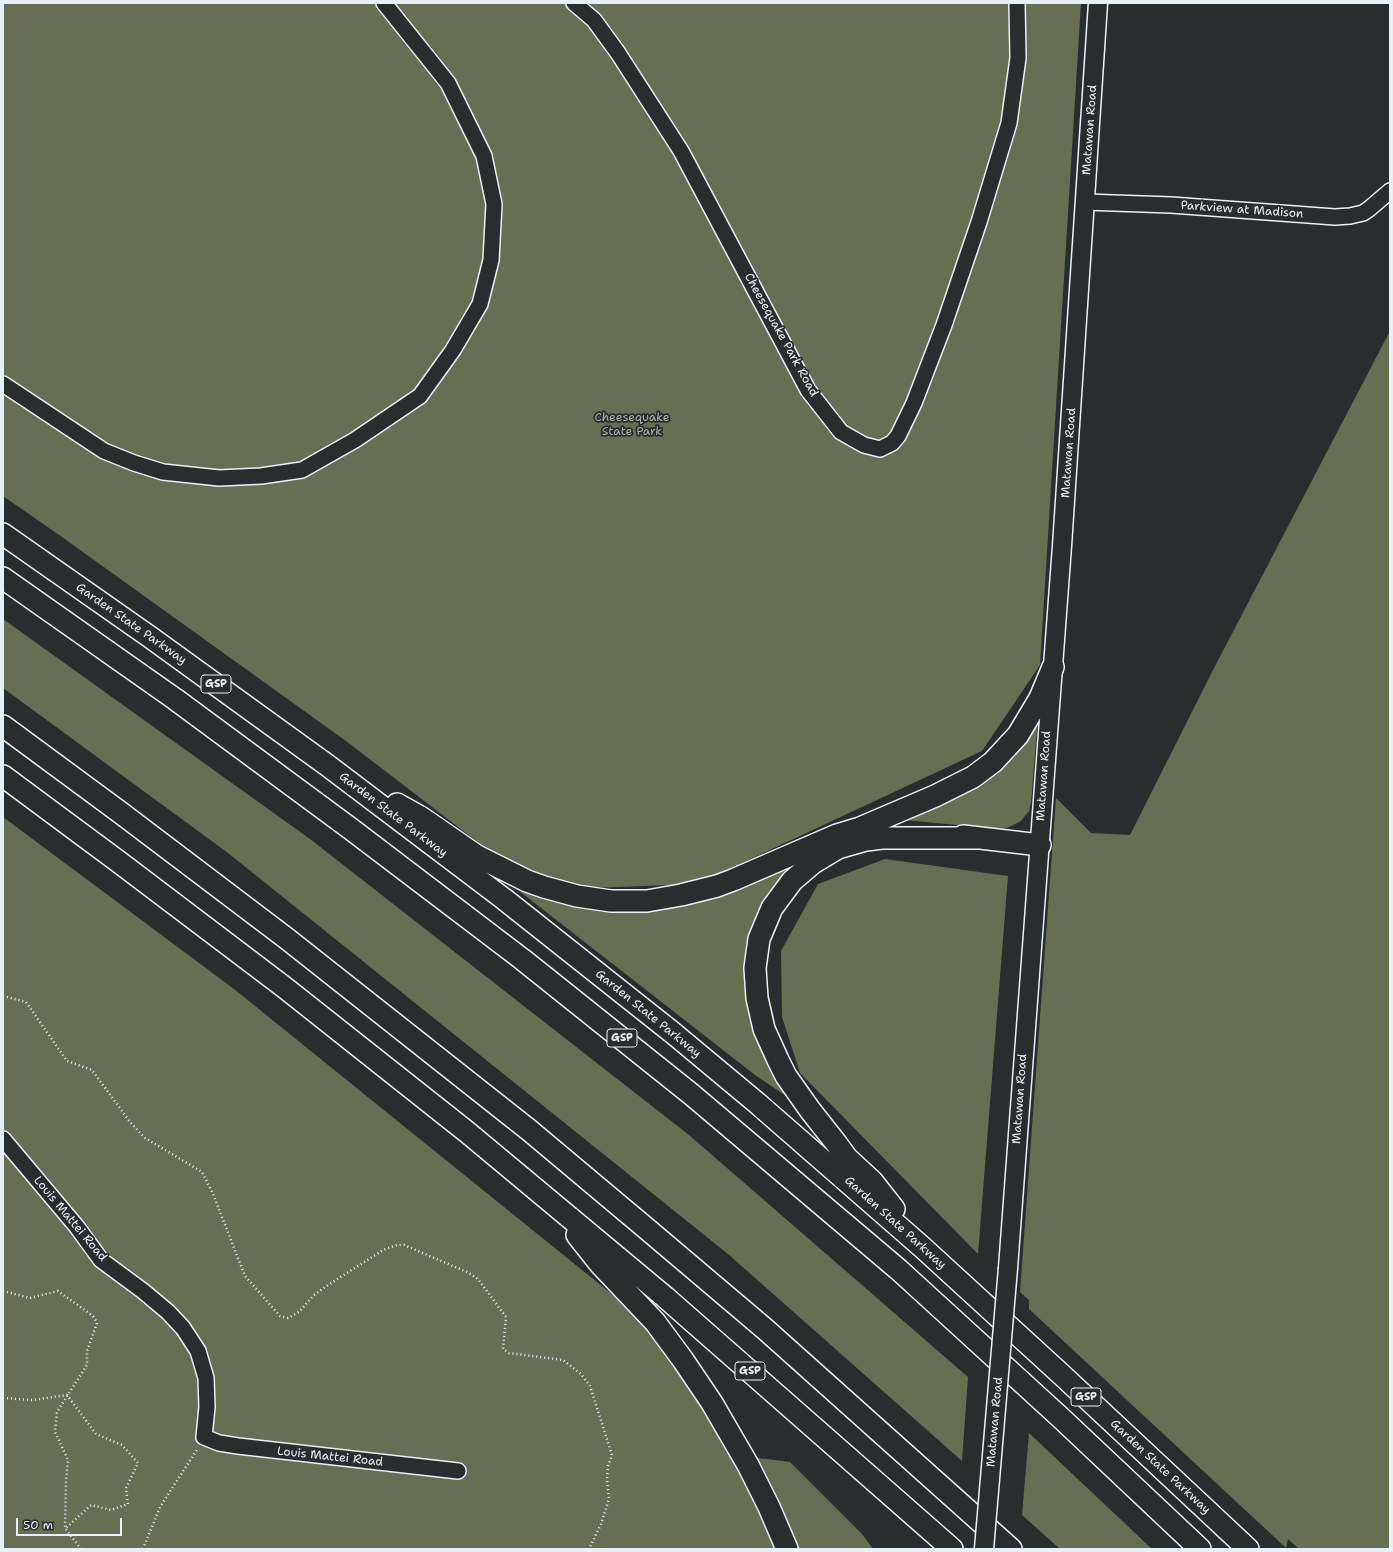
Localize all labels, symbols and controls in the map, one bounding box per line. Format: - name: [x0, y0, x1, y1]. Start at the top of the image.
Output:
- street label: Matawan Road: [1080, 85, 1100, 175]
- street label: Parkview at Madison: [1180, 199, 1304, 221]
- street label: Cheesequake Park Road: [741, 271, 821, 399]
- street label: Matawan Road: [1059, 408, 1079, 498]
- park label: Cheesequake State Park: [595, 411, 669, 439]
- street label: Garden State Parkway: [73, 580, 189, 668]
- road number: GSP: [201, 675, 231, 693]
- street label: Matawan Road: [1034, 731, 1054, 821]
- street label: Garden State Parkway: [336, 770, 450, 860]
- street label: Garden State Parkway: [592, 967, 704, 1061]
- road number: GSP: [607, 1029, 637, 1047]
- street label: Matawan Road: [1010, 1054, 1030, 1144]
- street label: Louis Mattei Road: [30, 1174, 110, 1264]
- street label: Garden State Parkway: [841, 1174, 949, 1272]
- road number: GSP: [735, 1362, 765, 1380]
- street label: Matawan Road: [984, 1376, 1006, 1468]
- road number: GSP: [1071, 1388, 1101, 1406]
- street label: Garden State Parkway: [1107, 1417, 1213, 1517]
- street label: Louis Mattei Road: [276, 1444, 384, 1470]
- scale bar: [18, 1510, 124, 1536]
- text: 50 m: [23, 1517, 53, 1533]

